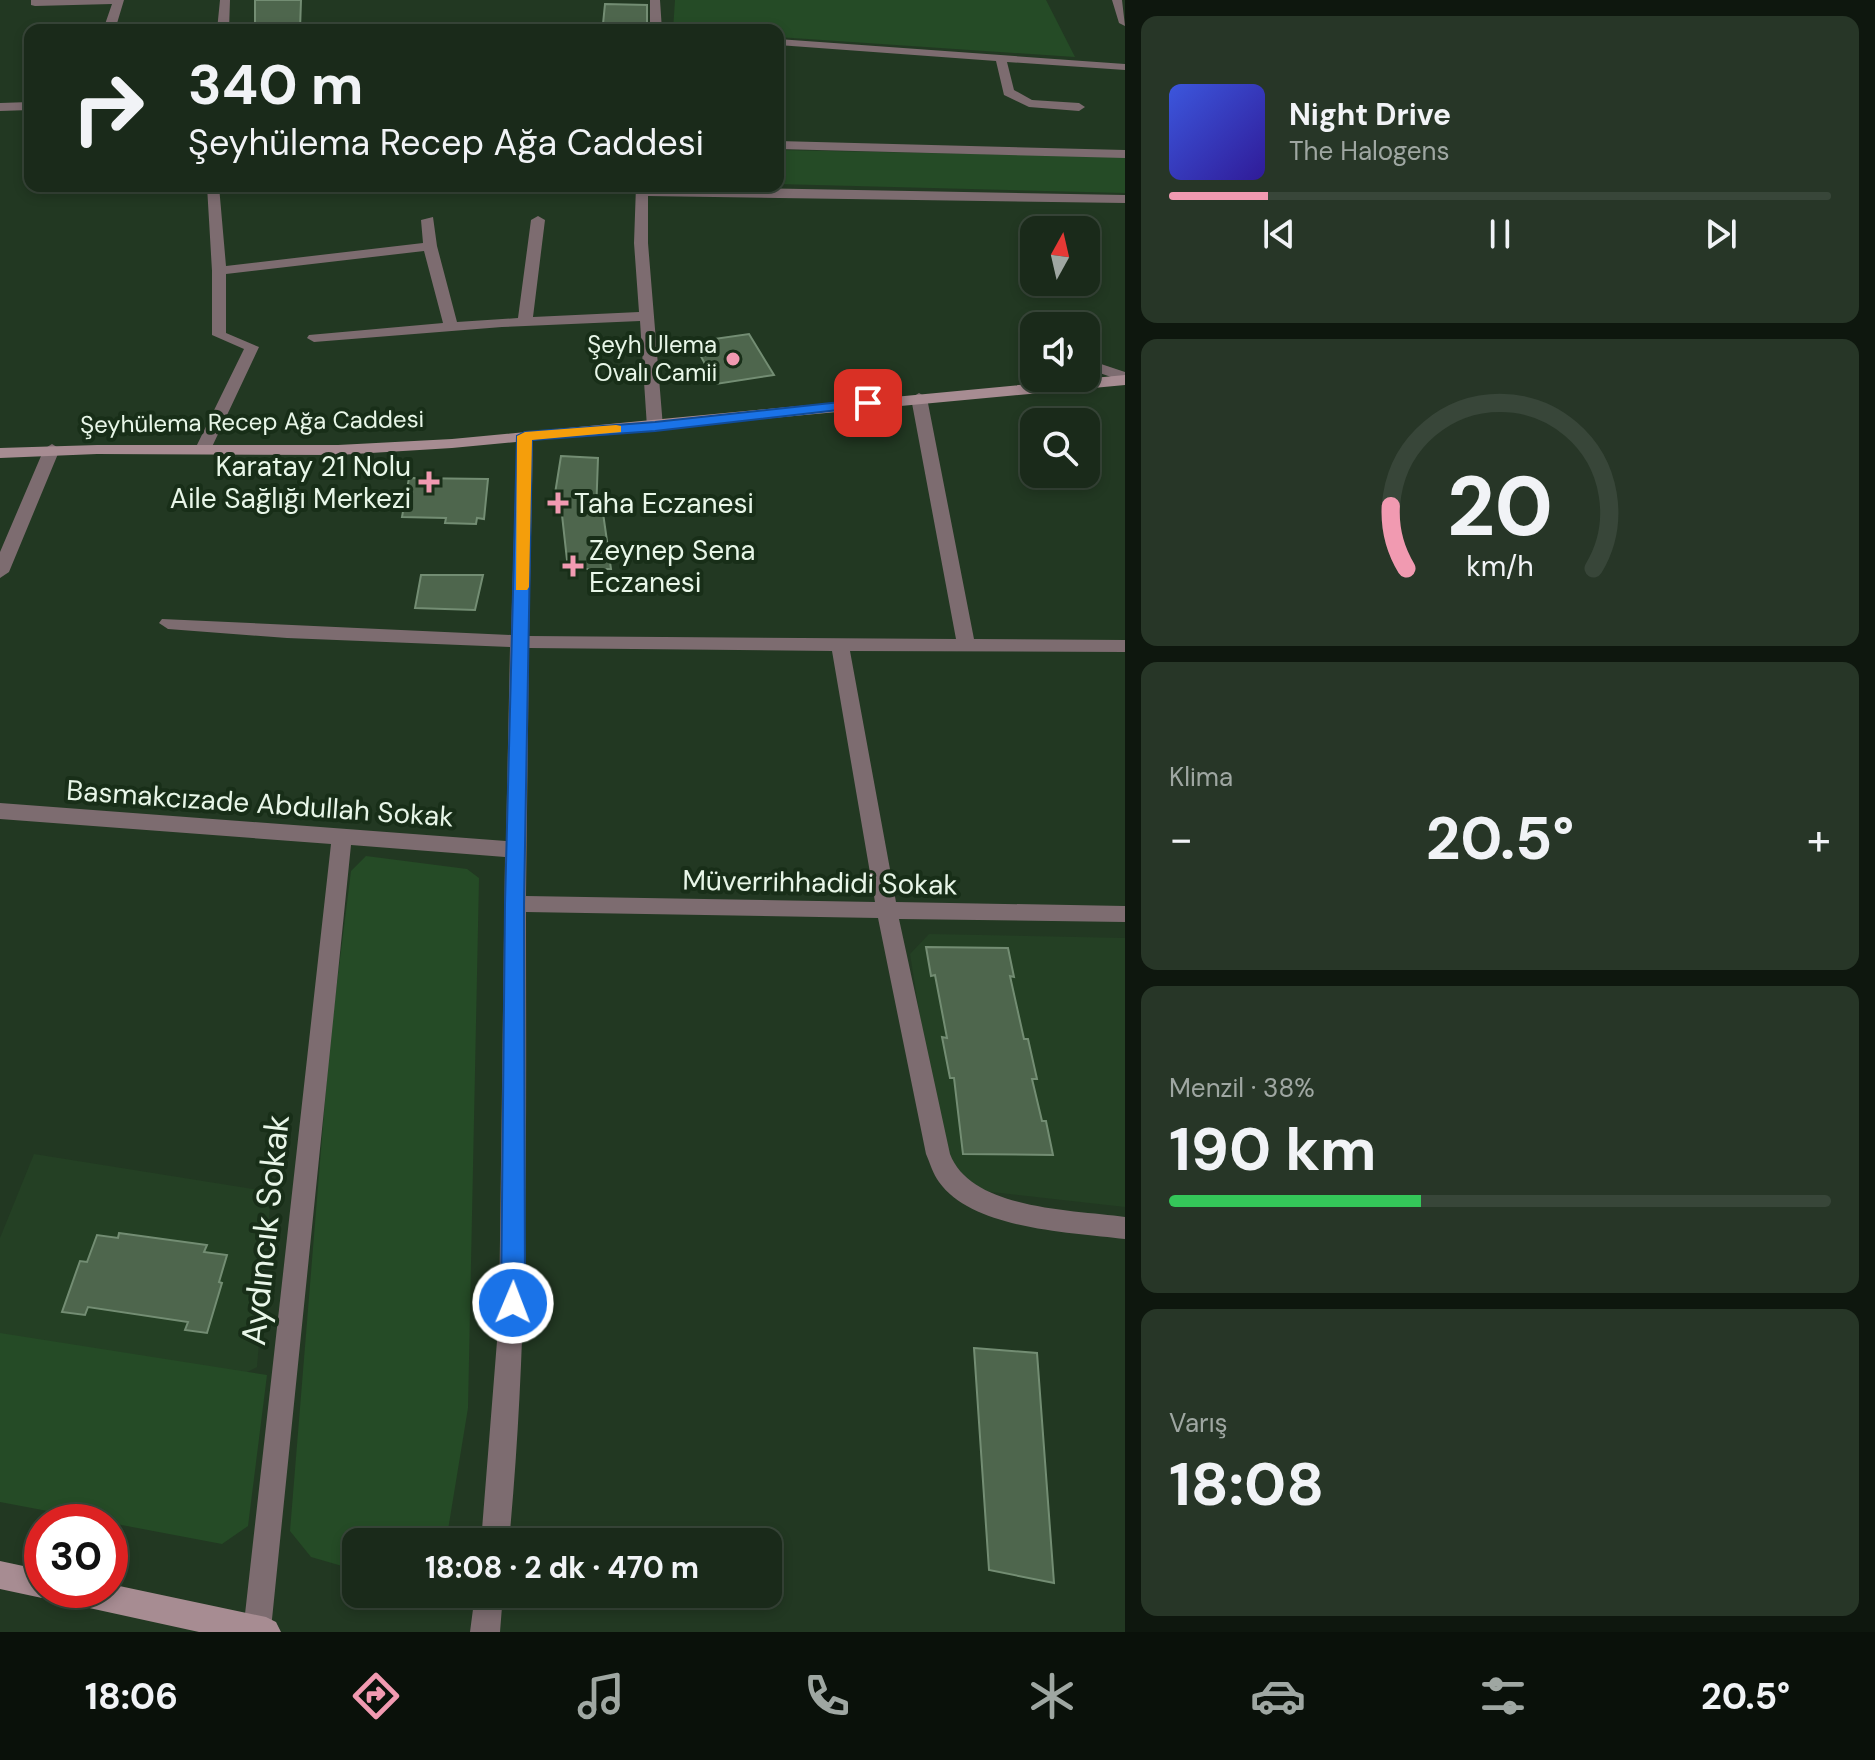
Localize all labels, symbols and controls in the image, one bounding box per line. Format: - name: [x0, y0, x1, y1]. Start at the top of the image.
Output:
- text: 340 m: [188, 48, 363, 121]
- icon: right: [56, 56, 160, 160]
- text: Night Drive: [1289, 95, 1451, 134]
- text: Şeyhülema Recep Ağa Caddesi: [188, 119, 704, 166]
- text: The Halogens: [1289, 134, 1449, 168]
- icon: previous: [1257, 212, 1301, 256]
- icon: pause: [1478, 212, 1522, 256]
- icon: next: [1699, 212, 1743, 256]
- north arrow: [1020, 216, 1100, 296]
- map controls: [1020, 216, 1100, 488]
- button: sound: [1020, 312, 1100, 392]
- place label: Şeyh Ulema Ovalı Camii: [587, 329, 717, 388]
- marker: Şeyh Ulema Ovalı Camii: [724, 350, 742, 368]
- pin: [834, 369, 902, 437]
- icon: arrive: [846, 381, 890, 425]
- street label: Şeyhülema Recep Ağa Caddesi: [80, 403, 424, 440]
- button: search: [1020, 408, 1100, 488]
- place label: Karatay 21 Nolu Aile Sağlığı Merkezi: [170, 448, 411, 517]
- text: 20: [1447, 451, 1553, 560]
- marker: Karatay 21 Nolu Aile Sağlığı Merkezi: [418, 471, 440, 493]
- place label: Taha Eczanesi: [574, 485, 754, 522]
- marker: Taha Eczanesi: [549, 494, 567, 512]
- place label: Zeynep Sena Eczanesi: [589, 532, 755, 601]
- text: km/h: [1466, 548, 1534, 585]
- marker: Zeynep Sena Eczanesi: [564, 557, 582, 575]
- text: Klima: [1169, 760, 1233, 794]
- street label: Basmakcızade Abdullah Sokak: [65, 772, 455, 835]
- text: 20.5°: [1426, 799, 1574, 878]
- text: −: [1169, 810, 1193, 868]
- text: +: [1807, 810, 1831, 868]
- street label: Müverrihhadidi Sokak: [682, 862, 958, 903]
- text: Menzil · 38%: [1169, 1071, 1315, 1105]
- text: 190 km: [1169, 1110, 1376, 1189]
- street label: Aydıncık Sokak: [231, 1112, 300, 1348]
- position arrow: [471, 1261, 555, 1345]
- text: Varış: [1169, 1406, 1228, 1440]
- text: 18:08: [1169, 1445, 1324, 1524]
- speed limit sign: 30: [24, 1504, 128, 1608]
- text: 18:08 · 2 dk · 470 m: [425, 1548, 699, 1587]
- icon: directions: [348, 1668, 404, 1724]
- icon: music: [573, 1668, 629, 1724]
- icon: phone: [799, 1668, 855, 1724]
- icon: climate: [1024, 1668, 1080, 1724]
- icon: car: [1250, 1668, 1306, 1724]
- icon: filters: [1475, 1668, 1531, 1724]
- text: 18:06: [85, 1673, 178, 1720]
- text: 20.5°: [1701, 1673, 1790, 1720]

